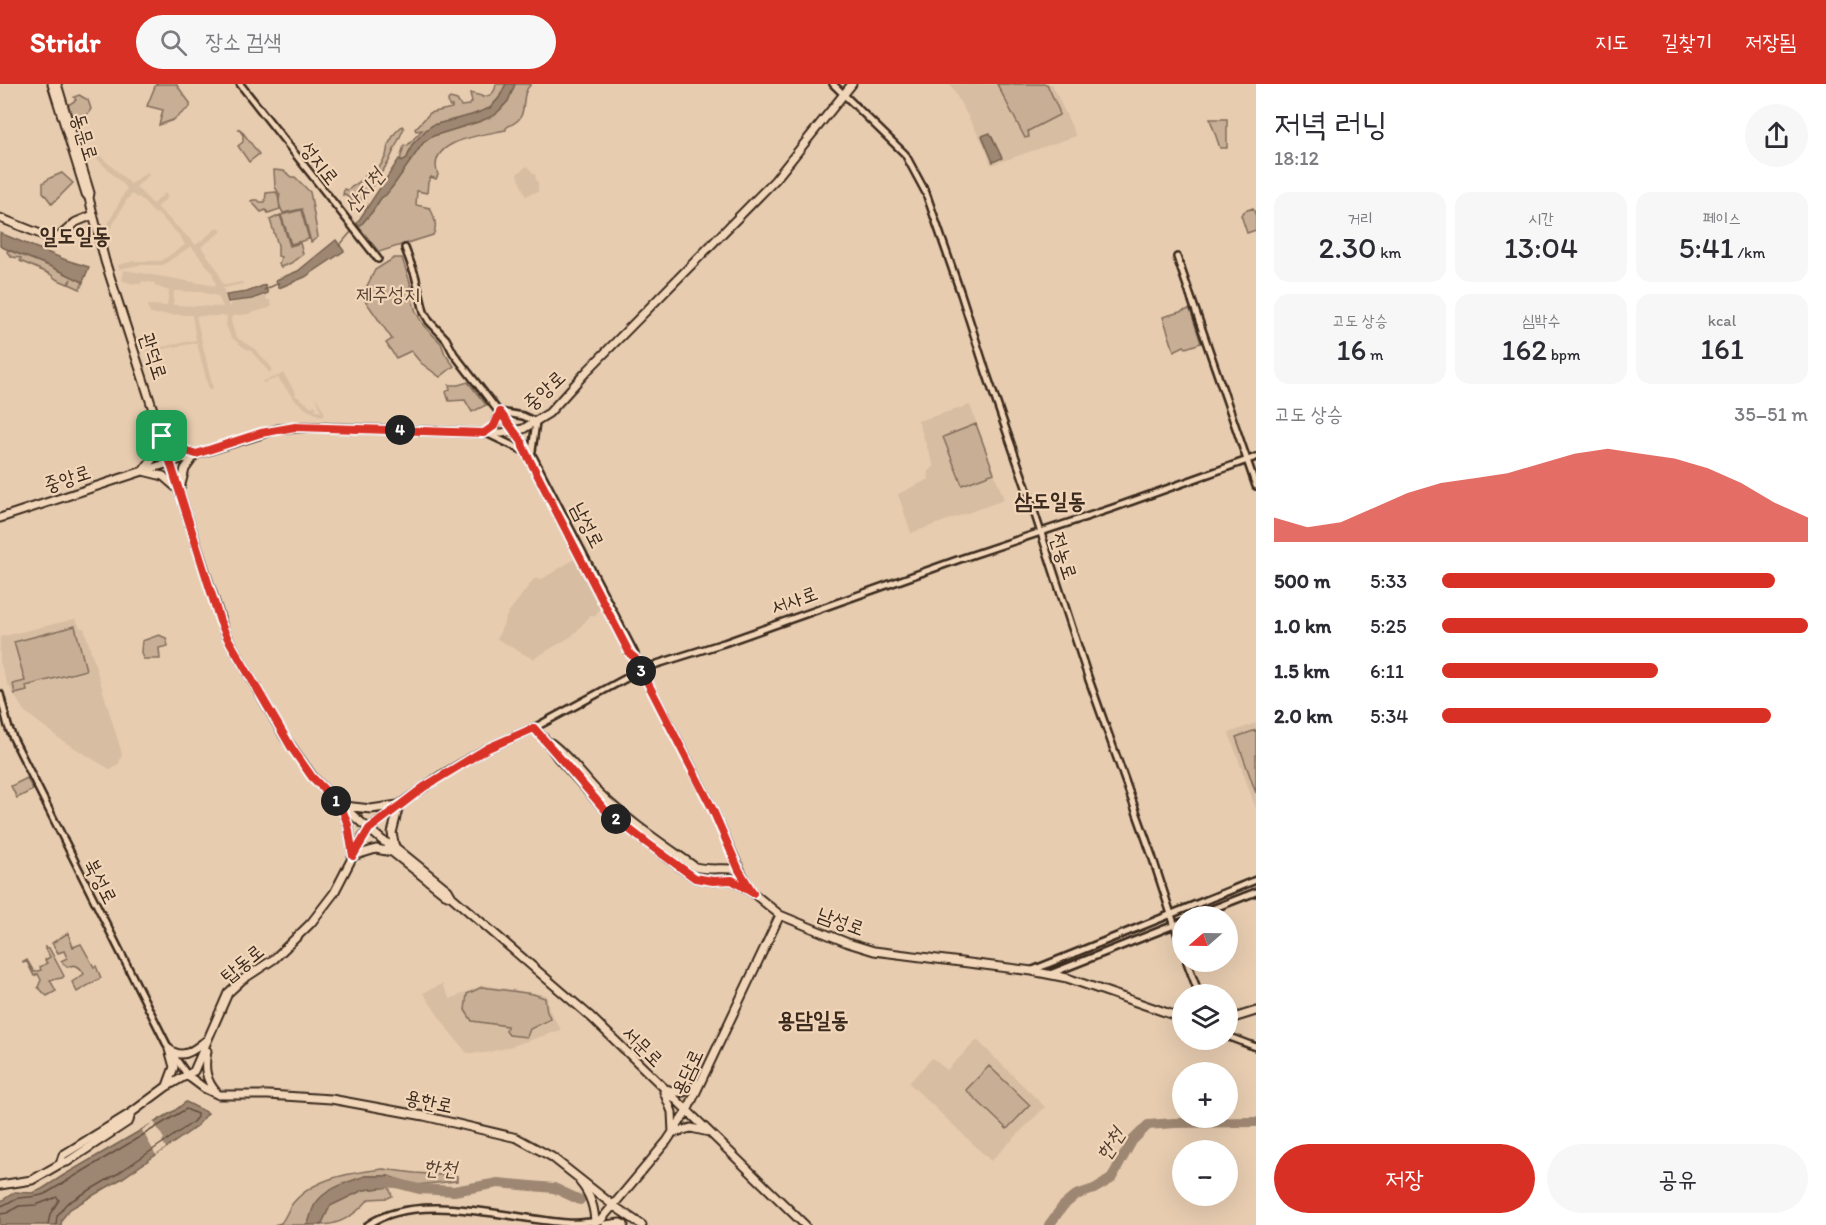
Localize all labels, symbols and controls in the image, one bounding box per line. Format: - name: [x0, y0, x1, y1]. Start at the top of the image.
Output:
- search box: [136, 15, 556, 69]
- text: Stridr: [30, 25, 100, 59]
- icon: search: [157, 26, 190, 59]
- text: 장소 검색: [205, 28, 281, 55]
- text: 지도: [1595, 29, 1629, 54]
- text: 길찾기: [1662, 29, 1712, 54]
- text: 저장됨: [1745, 29, 1796, 54]
- text: 저녁 러닝: [1274, 104, 1388, 143]
- button: share: [1745, 104, 1808, 167]
- street label: 동문로: [66, 110, 104, 164]
- street label: 성지로: [296, 137, 344, 189]
- text: 18:12: [1274, 146, 1319, 170]
- water label: 산지천: [338, 161, 390, 218]
- text: 거리: [1347, 209, 1373, 228]
- text: 시간: [1528, 209, 1554, 228]
- text: 페이스: [1703, 209, 1741, 228]
- district label: 일도일동: [40, 222, 111, 249]
- text: 2.30: [1319, 229, 1377, 266]
- text: 13:04: [1504, 229, 1578, 266]
- text: 5:41: [1679, 229, 1734, 266]
- text: km: [1377, 243, 1401, 262]
- text: /km: [1734, 243, 1765, 262]
- park label: 제주성지: [356, 282, 420, 306]
- text: 고도 상승: [1332, 311, 1388, 330]
- text: 심박수: [1522, 311, 1560, 330]
- text: kcal: [1708, 311, 1736, 330]
- street label: 관덕로: [135, 329, 173, 383]
- text: 161: [1700, 330, 1744, 367]
- text: 16: [1337, 331, 1366, 368]
- text: 162: [1502, 331, 1547, 368]
- text: m: [1366, 345, 1383, 364]
- text: bpm: [1547, 345, 1580, 364]
- street label: 중앙로: [518, 365, 570, 415]
- text: 고도 상승: [1274, 402, 1343, 426]
- text: 35–51 m: [1734, 402, 1808, 426]
- pin: [136, 410, 187, 461]
- pin: 4: [385, 415, 415, 445]
- icon: arrive: [145, 419, 178, 452]
- text: 4: [395, 420, 405, 439]
- street label: 중앙로: [40, 459, 94, 497]
- district label: 삼도일동: [1015, 487, 1086, 514]
- street label: 남성로: [566, 498, 610, 552]
- street label: 전농로: [1045, 529, 1083, 583]
- text: 500 m: [1274, 569, 1330, 593]
- text: 5:33: [1370, 569, 1407, 593]
- street label: 서사로: [767, 580, 821, 620]
- text: 1.0 km: [1274, 614, 1331, 638]
- text: 5:25: [1370, 614, 1406, 638]
- pin: 3: [626, 656, 656, 686]
- text: 1.5 km: [1274, 659, 1330, 683]
- text: 6:11: [1370, 659, 1404, 683]
- text: 3: [637, 661, 645, 680]
- text: 2.0 km: [1274, 704, 1333, 728]
- text: 5:34: [1370, 704, 1408, 728]
- pin: 1: [321, 786, 351, 816]
- text: 1: [332, 791, 340, 810]
- pin: 2: [601, 804, 631, 834]
- text: 2: [612, 809, 620, 828]
- street label: 북성로: [79, 854, 123, 908]
- street label: 남성로: [814, 901, 868, 941]
- north arrow: [1172, 906, 1238, 972]
- map controls: [1172, 906, 1238, 1206]
- street label: 탑동로: [216, 938, 268, 988]
- button: layers: [1172, 984, 1238, 1050]
- district label: 용담일동: [778, 1006, 849, 1033]
- street label: 서문로: [617, 1020, 669, 1072]
- street label: 용담로: [666, 1045, 708, 1099]
- button: +: [1172, 1062, 1238, 1128]
- street label: 용한로: [403, 1084, 455, 1118]
- water label: 한천: [1090, 1121, 1130, 1165]
- button: −: [1172, 1140, 1238, 1206]
- button: 저장: [1274, 1144, 1535, 1213]
- button: 공유: [1547, 1144, 1808, 1213]
- water label: 한천: [422, 1154, 460, 1181]

